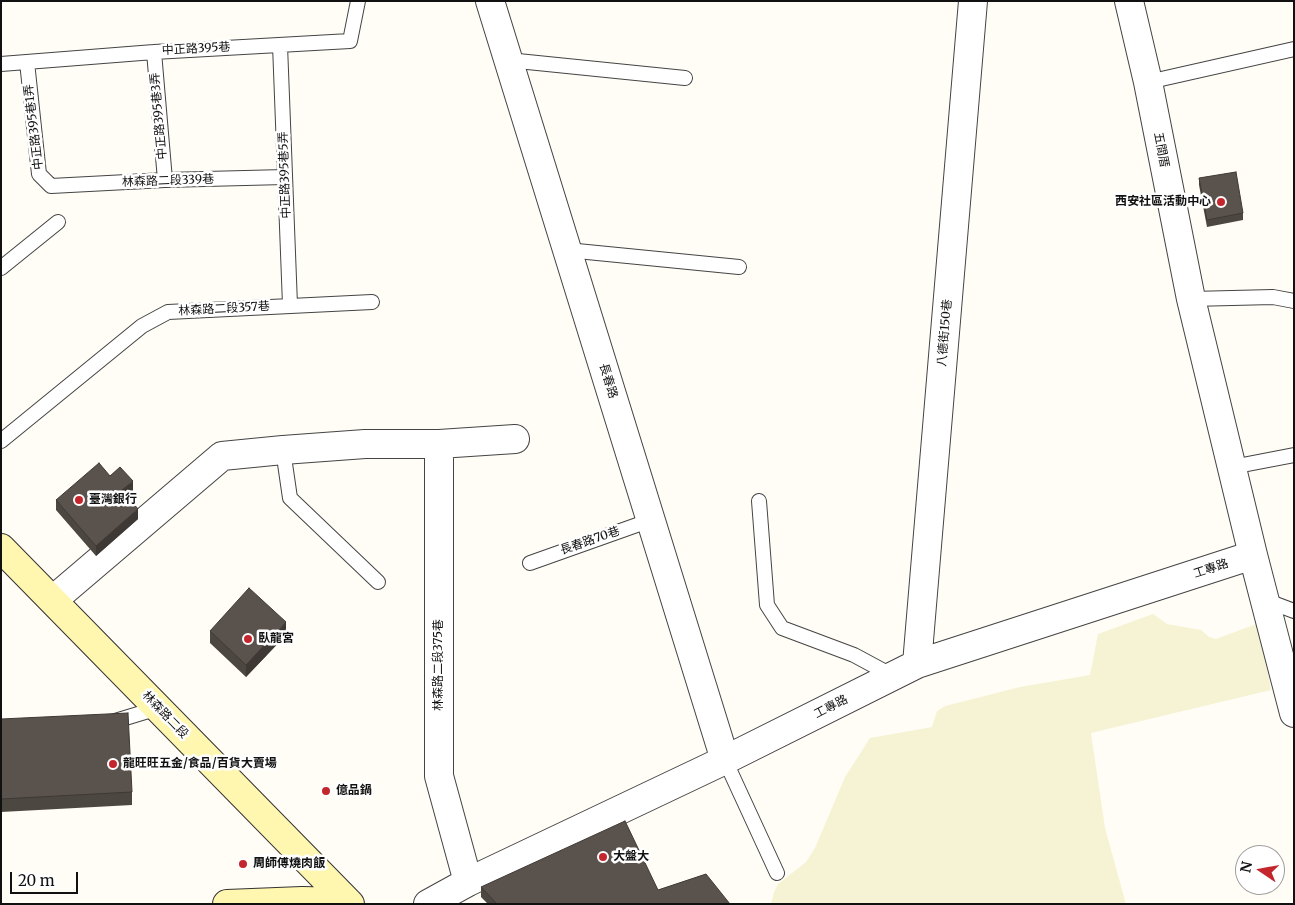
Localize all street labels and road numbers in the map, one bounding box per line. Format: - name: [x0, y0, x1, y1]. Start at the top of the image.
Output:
- street label: 中正路395巷: [161, 40, 231, 58]
- street label: 中正路395巷3弄: [148, 72, 170, 160]
- street label: 中正路395巷1弄: [22, 83, 46, 171]
- street label: 中正路395巷5弄: [276, 131, 294, 219]
- street label: 五間厝: [1150, 131, 1172, 169]
- street label: 林森路二段339巷: [122, 172, 214, 190]
- street label: 林森路二段357巷: [178, 299, 270, 319]
- street label: 八德街150巷: [935, 299, 955, 367]
- street label: 長春路: [596, 362, 620, 400]
- street label: 長春路70巷: [558, 524, 622, 558]
- street label: 工專路: [1192, 557, 1230, 581]
- street label: 林森路二段375巷: [432, 619, 446, 711]
- street label: 林森路二段: [139, 688, 191, 742]
- street label: 工專路: [812, 692, 850, 722]

